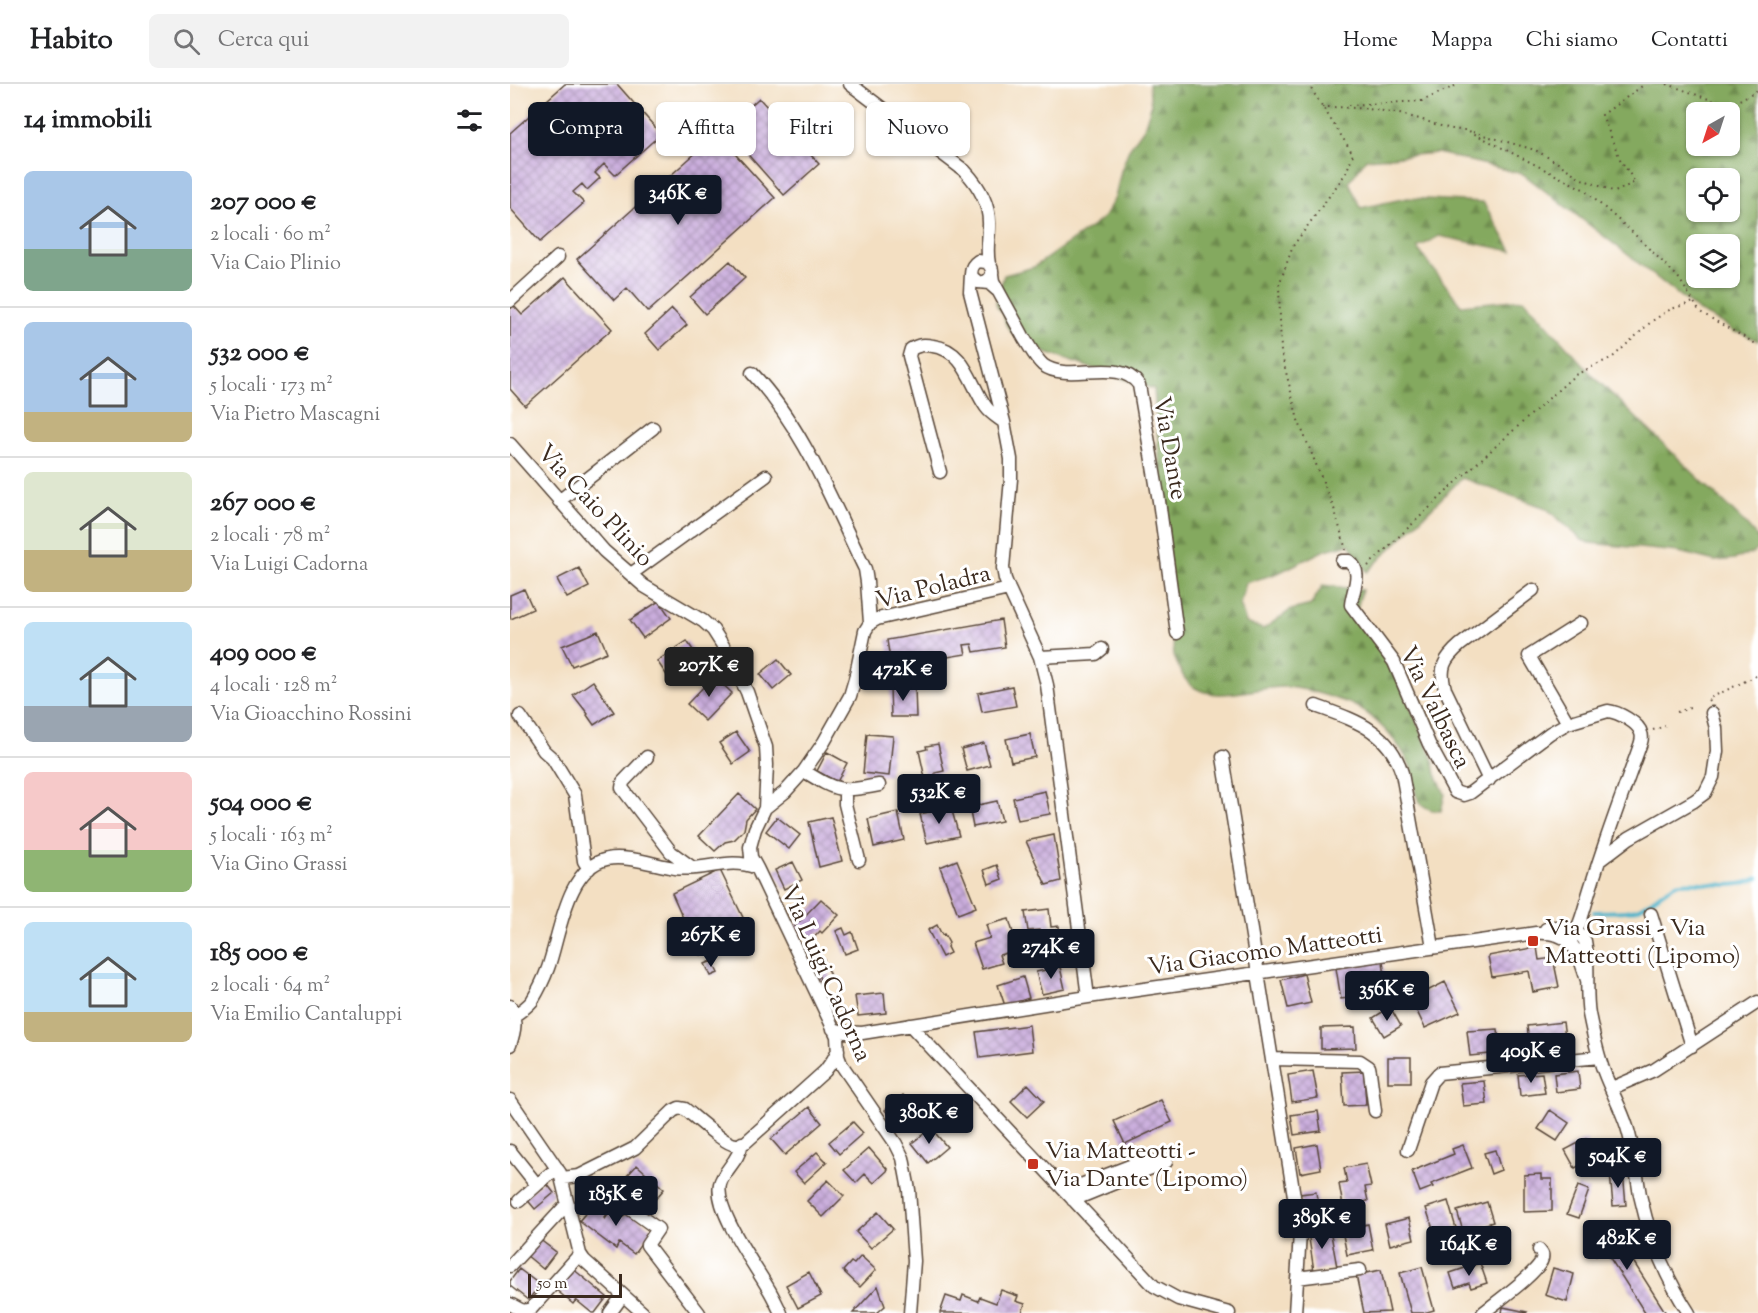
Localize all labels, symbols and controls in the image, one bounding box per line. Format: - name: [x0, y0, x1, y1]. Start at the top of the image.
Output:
- search box: [149, 14, 569, 68]
- text: Habito: [30, 21, 113, 61]
- icon: search: [170, 25, 203, 58]
- text: Cerca qui: [218, 25, 309, 57]
- text: Home: [1343, 26, 1398, 56]
- text: Mappa: [1431, 26, 1493, 56]
- text: Chi siamo: [1526, 26, 1618, 56]
- text: Contatti: [1651, 26, 1728, 56]
- text: 14 immobili: [24, 102, 152, 139]
- chip: Compra: [528, 102, 644, 156]
- chip: Affitta: [656, 102, 756, 156]
- chip: Filtri: [768, 102, 854, 156]
- chip: Nuovo: [866, 102, 970, 156]
- north arrow: [1686, 102, 1740, 156]
- map controls: [1686, 102, 1740, 288]
- icon: filters: [453, 104, 486, 137]
- button: locate: [1686, 168, 1740, 222]
- pin: 346K €: [629, 175, 727, 226]
- text: 346K €: [649, 180, 707, 209]
- text: 207 000 €: [210, 184, 317, 221]
- icon: home: [72, 195, 144, 267]
- text: 2 locali · 60 m²: [210, 221, 331, 250]
- button: layers: [1686, 234, 1740, 288]
- text: Via Caio Plinio: [210, 250, 341, 279]
- text: 532 000 €: [210, 335, 310, 372]
- icon: home: [72, 346, 144, 418]
- text: 5 locali · 173 m²: [210, 372, 333, 401]
- street label: Via Dante: [1143, 394, 1195, 503]
- text: Via Pietro Mascagni: [210, 401, 380, 430]
- street label: Via Caio Plinio: [529, 437, 661, 575]
- text: 267 000 €: [210, 485, 316, 522]
- icon: home: [72, 496, 144, 568]
- text: 2 locali · 78 m²: [210, 522, 331, 551]
- text: Via Luigi Cadorna: [210, 551, 368, 580]
- street label: Via Poladra: [872, 557, 994, 619]
- text: 409 000 €: [210, 635, 318, 672]
- street label: Via Valbasca: [1390, 641, 1478, 775]
- icon: home: [72, 646, 144, 718]
- pin: 207K €: [660, 647, 758, 698]
- pin: 472K €: [854, 651, 952, 702]
- text: 207K €: [679, 652, 739, 681]
- text: 472K €: [873, 656, 933, 685]
- text: 4 locali · 128 m²: [210, 672, 337, 701]
- text: Via Gioacchino Rossini: [210, 701, 412, 730]
- pin: 532K €: [890, 774, 988, 825]
- text: 532K €: [911, 779, 967, 808]
- text: 504 000 €: [210, 785, 313, 822]
- icon: home: [72, 796, 144, 868]
- text: 5 locali · 163 m²: [210, 822, 333, 851]
- text: Via Gino Grassi: [210, 851, 347, 880]
- street label: Via Luigi Cadorna: [771, 880, 879, 1068]
- place label: Via Grassi - Via Matteotti (Lipomo): [1545, 912, 1740, 974]
- pin: 267K €: [662, 917, 760, 968]
- street label: Via Giacomo Matteotti: [1146, 919, 1385, 985]
- text: 267K €: [681, 922, 741, 951]
- pin: 274K €: [1002, 929, 1100, 980]
- text: 274K €: [1021, 934, 1081, 963]
- marker: Via Grassi - Via Matteotti (Lipomo): [1526, 934, 1540, 948]
- text: 185 000 €: [210, 935, 309, 972]
- icon: home: [72, 946, 144, 1018]
- pin: 356K €: [1338, 971, 1436, 1022]
- text: 2 locali · 64 m²: [210, 972, 330, 1001]
- text: 356K €: [1359, 976, 1415, 1005]
- text: Via Emilio Cantaluppi: [210, 1001, 402, 1030]
- pin: 409K €: [1482, 1033, 1580, 1084]
- text: 409K €: [1500, 1038, 1562, 1067]
- pin: 380K €: [880, 1094, 978, 1145]
- text: 380K €: [899, 1099, 959, 1128]
- place label: Via Matteotti - Via Dante (Lipomo): [1045, 1135, 1248, 1197]
- pin: 504K €: [1569, 1138, 1667, 1189]
- text: 504K €: [1589, 1143, 1647, 1172]
- marker: Via Matteotti - Via Dante (Lipomo): [1026, 1157, 1040, 1171]
- pin: 185K €: [567, 1176, 665, 1227]
- text: 185K €: [589, 1181, 643, 1210]
- pin: 389K €: [1273, 1199, 1371, 1250]
- text: 389K €: [1293, 1204, 1351, 1233]
- pin: 482K €: [1578, 1220, 1676, 1271]
- text: 482K €: [1597, 1225, 1657, 1254]
- pin: 164K €: [1420, 1226, 1518, 1277]
- text: 164K €: [1440, 1231, 1498, 1260]
- scale bar: [528, 1271, 622, 1298]
- text: 50 m: [537, 1273, 568, 1296]

